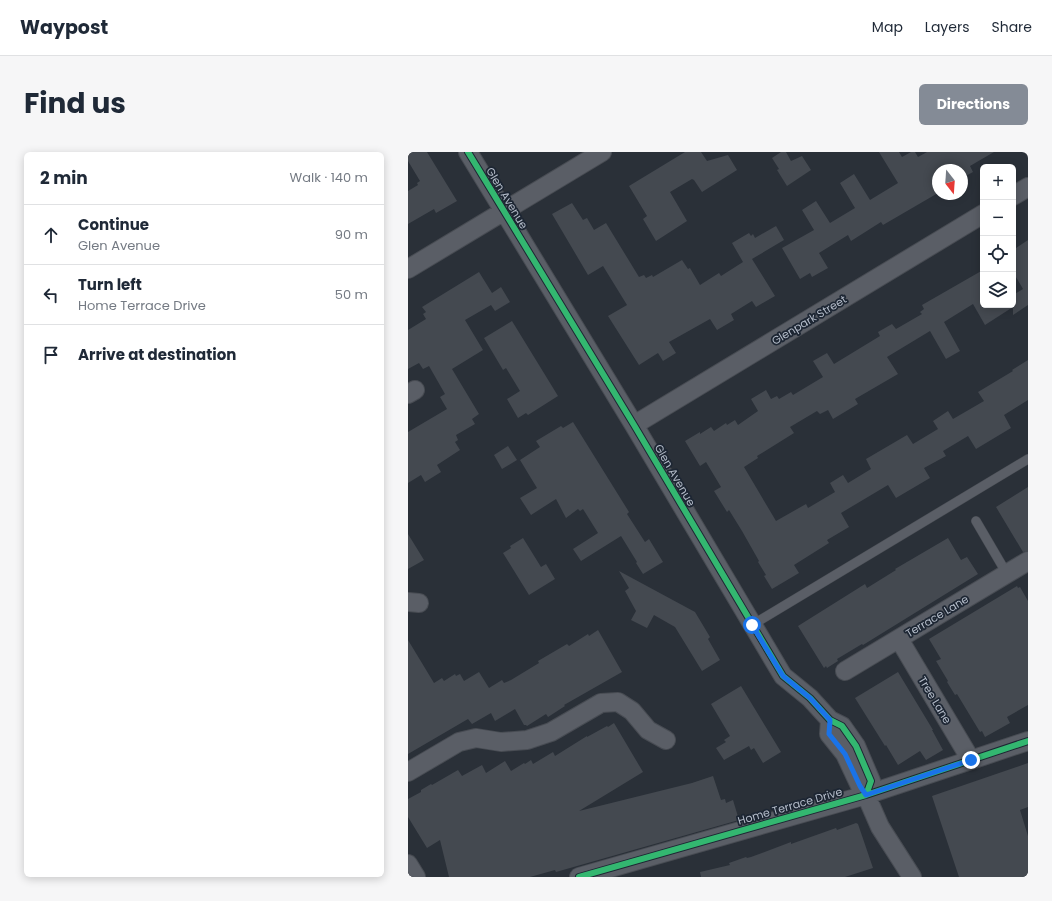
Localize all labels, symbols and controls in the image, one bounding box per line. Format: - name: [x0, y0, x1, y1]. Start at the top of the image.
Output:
- text: Waypost: [20, 14, 108, 41]
- text: Map: [872, 17, 903, 37]
- text: Layers: [925, 17, 969, 37]
- text: Share: [991, 17, 1032, 37]
- text: Find us: [24, 84, 126, 123]
- button: Directions: [919, 84, 1028, 125]
- street label: Glen Avenue: [482, 164, 532, 232]
- north arrow: [932, 164, 968, 200]
- map controls: [980, 164, 1016, 308]
- button: +: [980, 164, 1016, 200]
- text: 2 min: [40, 166, 88, 190]
- text: Walk · 140 m: [290, 168, 368, 187]
- button: −: [980, 200, 1016, 236]
- text: Continue: [78, 214, 149, 235]
- icon: ahead: [40, 224, 62, 246]
- text: 90 m: [335, 225, 368, 244]
- text: Glen Avenue: [78, 236, 160, 255]
- button: locate: [980, 236, 1016, 272]
- button: layers: [980, 272, 1016, 308]
- text: Turn left: [78, 274, 142, 295]
- icon: left: [40, 284, 62, 306]
- text: 50 m: [335, 285, 368, 304]
- street label: Glenpark Street: [768, 291, 850, 349]
- text: Home Terrace Drive: [78, 296, 206, 315]
- icon: arrive: [40, 344, 62, 366]
- text: Arrive at destination: [78, 344, 236, 365]
- street label: Glen Avenue: [651, 441, 699, 509]
- street label: Terrace Lane: [902, 591, 972, 641]
- route start: [743, 616, 761, 634]
- street label: Tree Lane: [915, 673, 956, 727]
- route end: [962, 751, 980, 769]
- street label: Home Terrace Drive: [736, 783, 844, 829]

